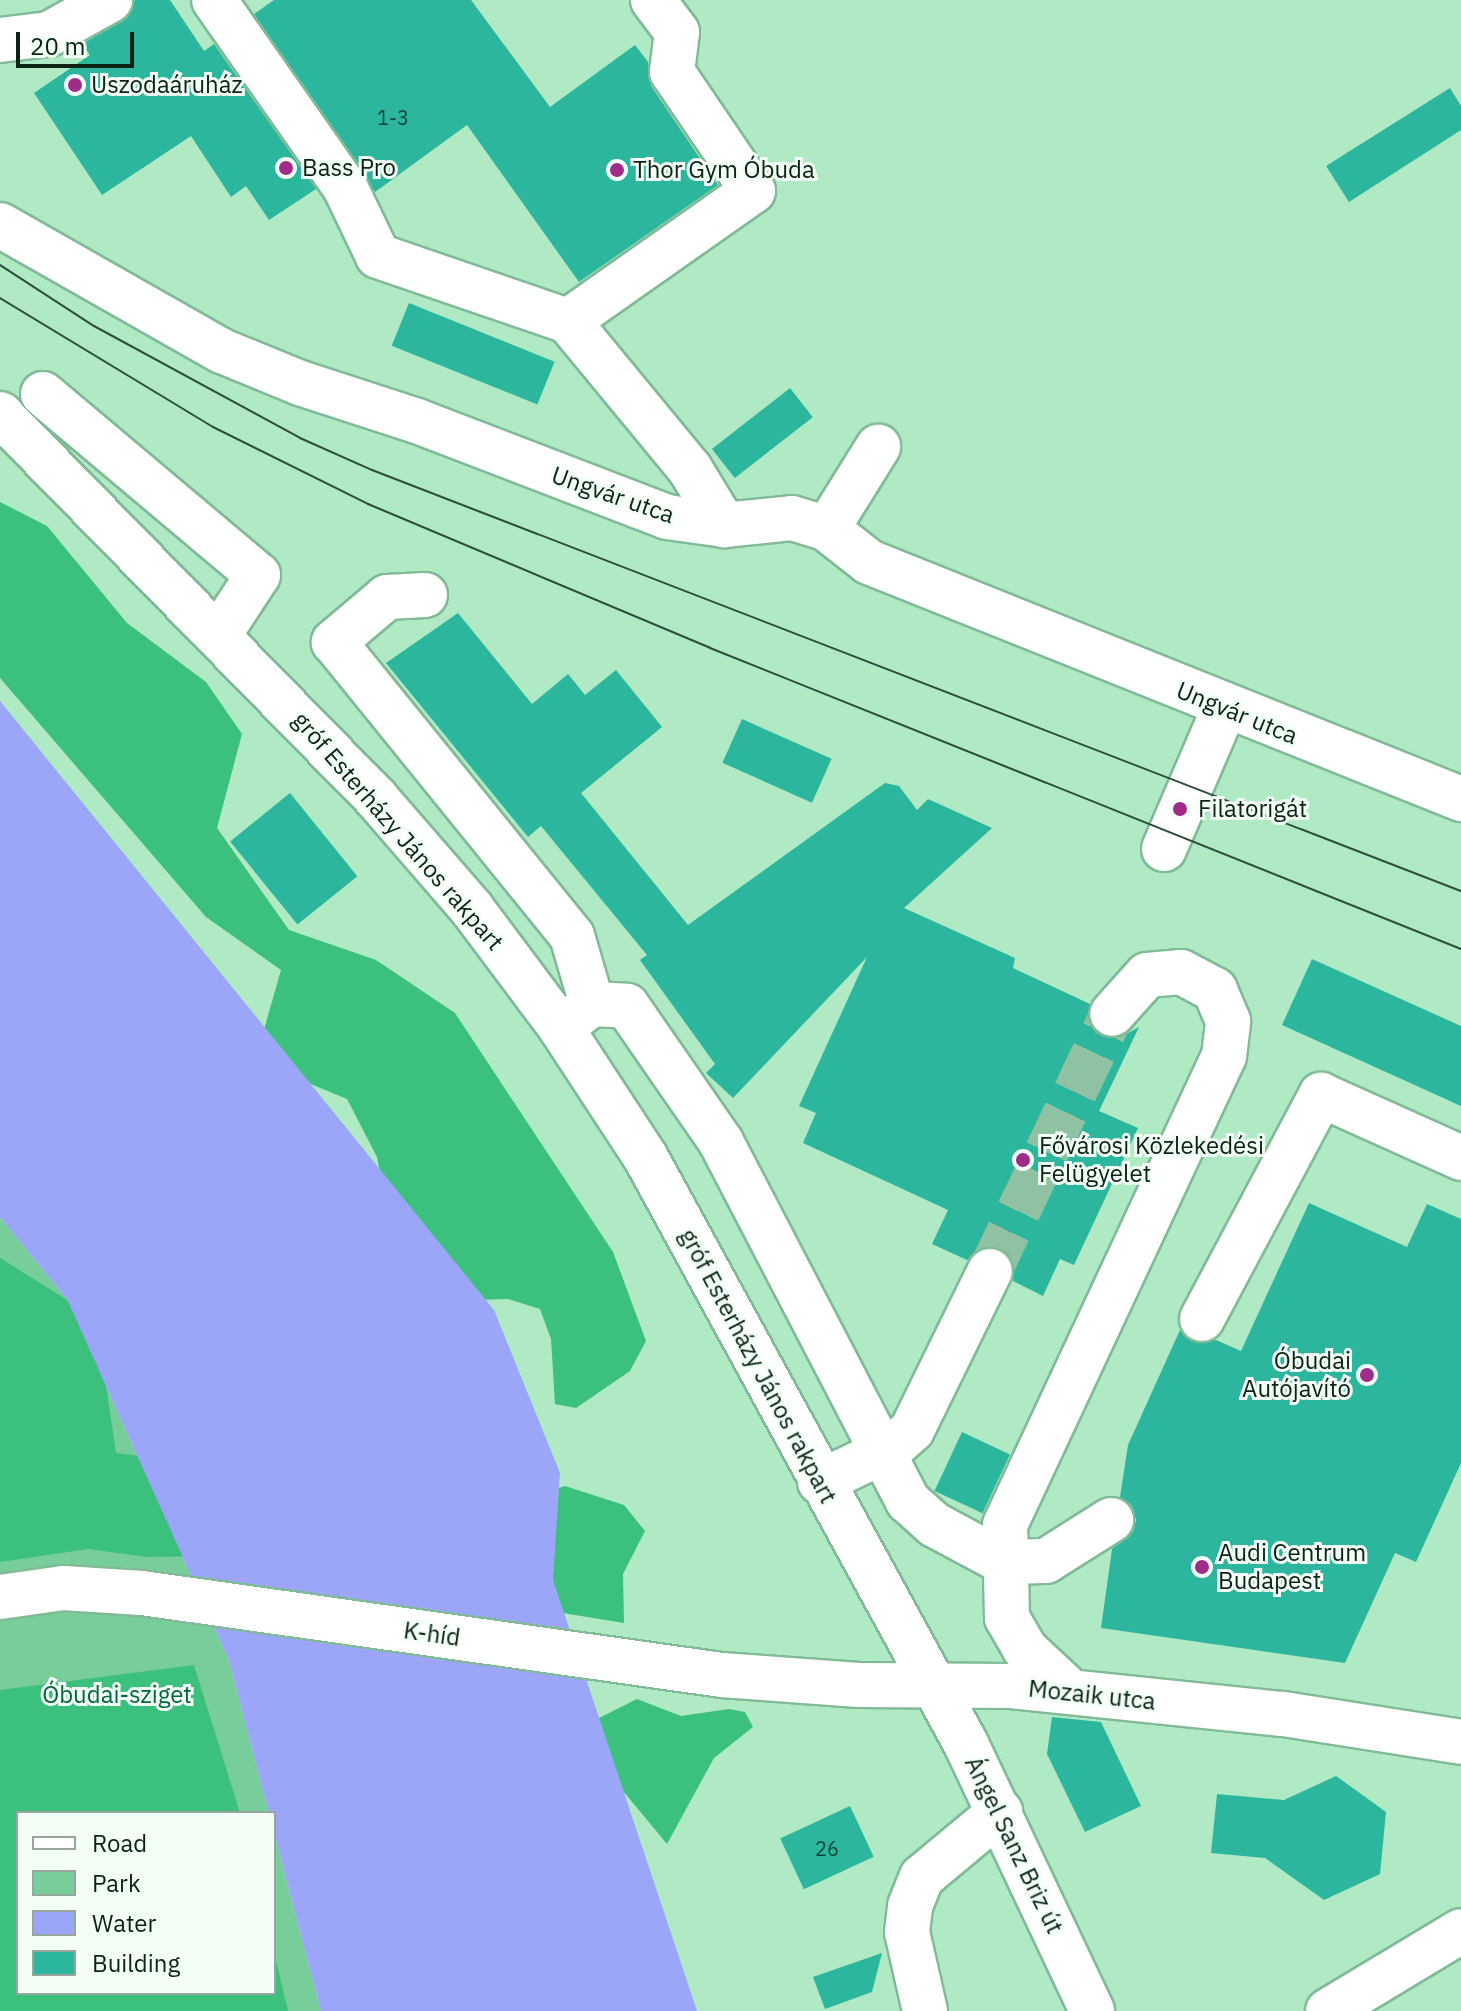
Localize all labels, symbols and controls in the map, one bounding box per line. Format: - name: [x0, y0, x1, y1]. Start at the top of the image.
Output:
- scale bar: [20, 16, 138, 66]
- text: 20 m: [30, 30, 85, 62]
- place label: Uszodaáruház: [91, 71, 243, 99]
- marker: Uszodaáruház: [66, 76, 84, 94]
- house number: 1-3: [377, 105, 409, 129]
- place label: Bass Pro: [302, 154, 396, 182]
- place label: Thor Gym Óbuda: [633, 156, 815, 184]
- marker: Bass Pro: [277, 159, 295, 177]
- marker: Thor Gym Óbuda: [608, 161, 626, 179]
- street label: Ungvár utca: [548, 460, 678, 530]
- street label: Ungvár utca: [1172, 676, 1302, 750]
- street label: gróf Esterházy János rakpart: [286, 706, 510, 956]
- place label: Filatorigát: [1198, 795, 1307, 823]
- marker: Filatorigát: [1169, 798, 1191, 820]
- place label: Fővárosi Közlekedési Felügyelet: [1039, 1132, 1264, 1188]
- marker: Fővárosi Közlekedési Felügyelet: [1014, 1151, 1032, 1169]
- street label: gróf Esterházy János rakpart: [673, 1224, 843, 1508]
- place label: Óbudai Autójavító: [1242, 1347, 1351, 1403]
- marker: Óbudai Autójavító: [1358, 1366, 1376, 1384]
- place label: Audi Centrum Budapest: [1218, 1539, 1366, 1595]
- marker: Audi Centrum Budapest: [1193, 1558, 1211, 1576]
- street label: K-híd: [402, 1616, 462, 1652]
- street label: Mozaik utca: [1027, 1674, 1157, 1716]
- park label: Óbudai-sziget: [42, 1681, 192, 1709]
- street label: Ángel Sanz Briz út: [959, 1752, 1069, 1938]
- legend: [16, 1811, 276, 1995]
- text: Road: [92, 1827, 147, 1859]
- house number: 26: [815, 1836, 839, 1860]
- text: Park: [92, 1867, 141, 1899]
- text: Water: [92, 1907, 156, 1939]
- text: Building: [92, 1947, 180, 1979]

